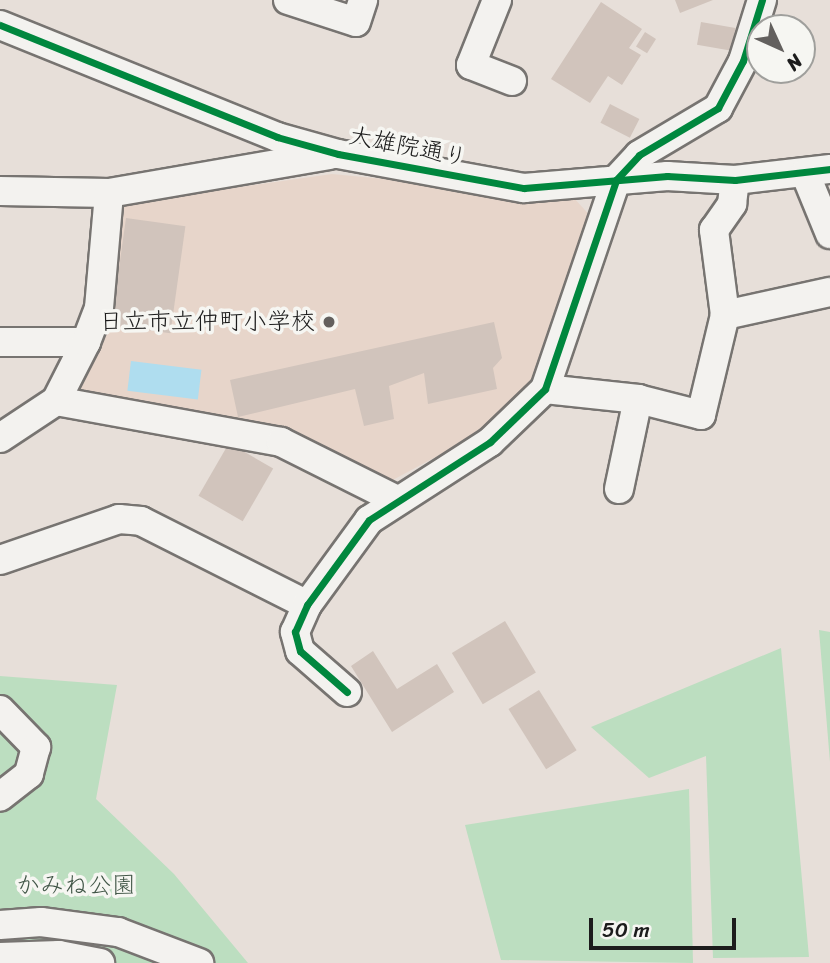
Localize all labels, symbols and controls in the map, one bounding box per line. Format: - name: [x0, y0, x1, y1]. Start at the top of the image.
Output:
- north arrow: [746, 14, 816, 84]
- text: N: [778, 46, 811, 79]
- street label: 大雄院通り: [346, 121, 470, 173]
- place label: 日立市立仲町小学校: [99, 308, 315, 336]
- marker: 日立市立仲町小学校: [321, 314, 337, 330]
- park label: かみね公園: [16, 872, 136, 900]
- scale bar: [592, 904, 739, 948]
- text: 50 m: [602, 911, 650, 949]

